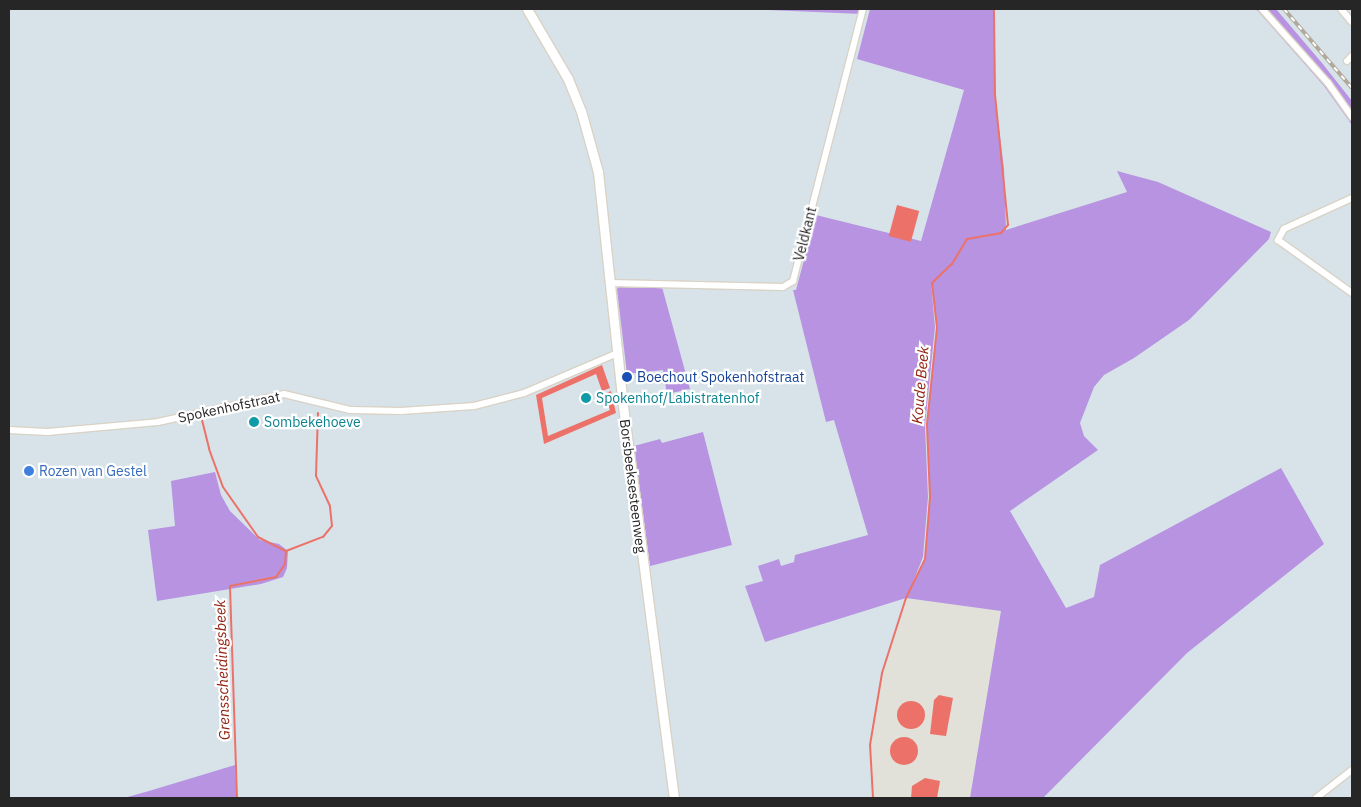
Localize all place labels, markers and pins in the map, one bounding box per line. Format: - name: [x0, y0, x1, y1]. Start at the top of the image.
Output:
- place label: Boechout Spokenhofstraat: [637, 369, 804, 385]
- marker: Boechout Spokenhofstraat: [621, 371, 633, 383]
- place label: Spokenhof/Labistratenhof: [596, 390, 759, 406]
- marker: Spokenhof/Labistratenhof: [580, 392, 592, 404]
- place label: Sombekehoeve: [264, 414, 361, 430]
- marker: Sombekehoeve: [248, 416, 260, 428]
- place label: Rozen van Gestel: [39, 463, 147, 479]
- marker: Rozen van Gestel: [23, 465, 35, 477]

